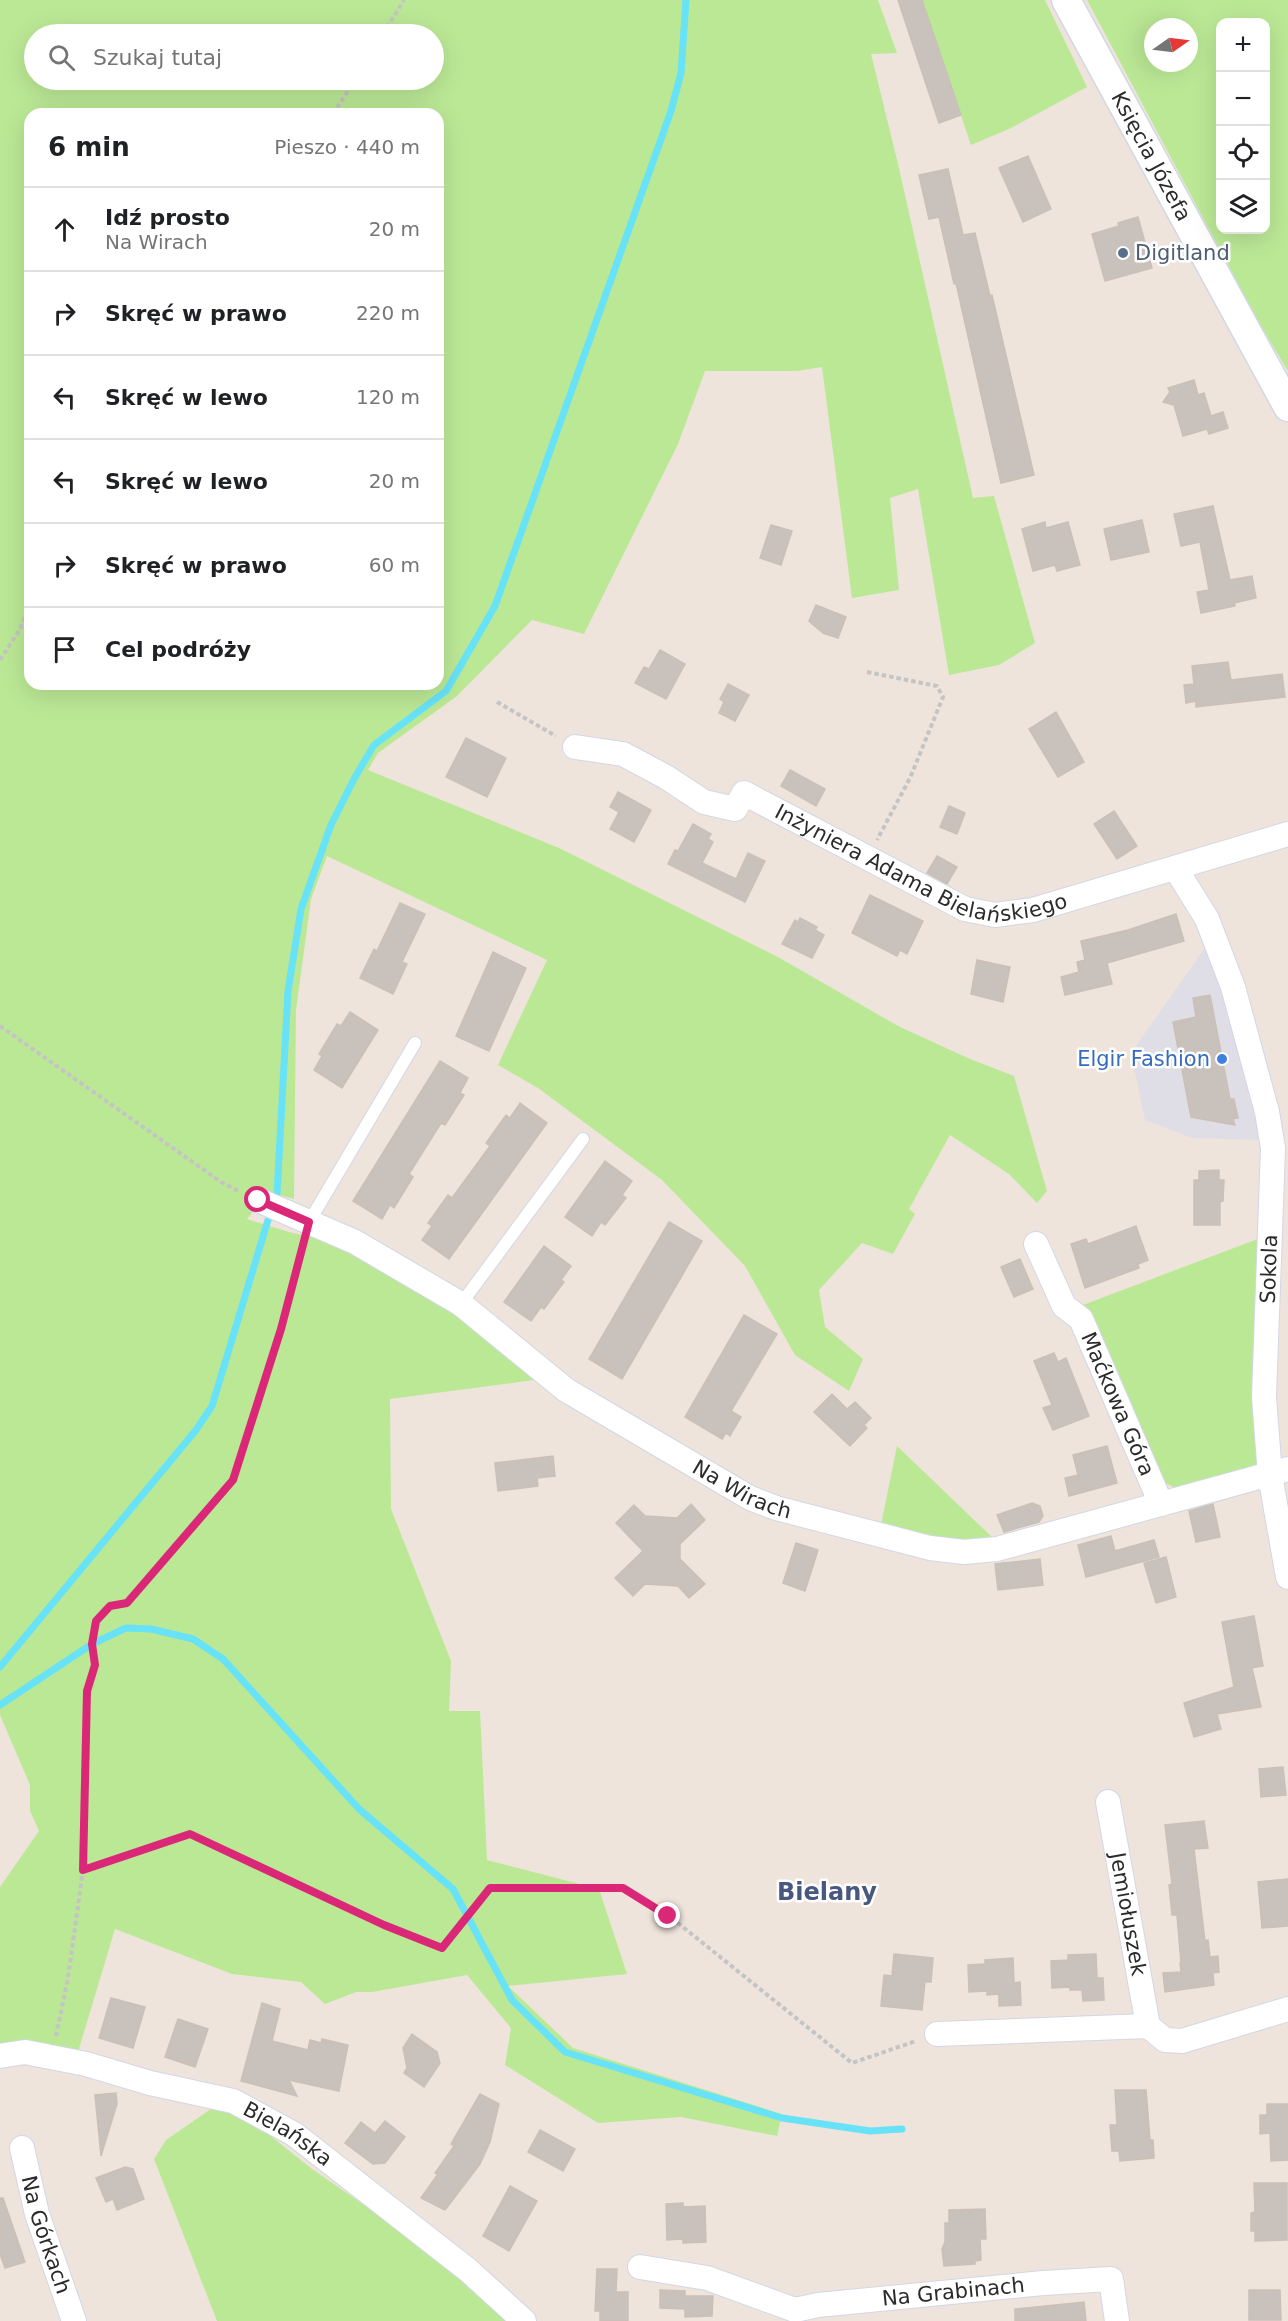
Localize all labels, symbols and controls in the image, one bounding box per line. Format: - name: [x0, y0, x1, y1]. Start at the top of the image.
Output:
- north arrow: [1144, 18, 1198, 72]
- map controls: [1216, 18, 1270, 234]
- button: +: [1216, 18, 1270, 72]
- search box: [24, 24, 444, 90]
- icon: search: [45, 41, 78, 74]
- text: Szukaj tutaj: [93, 45, 222, 70]
- button: −: [1216, 72, 1270, 126]
- street label: Księcia Józefa: [1106, 87, 1196, 225]
- button: locate: [1216, 126, 1270, 180]
- text: 6 min: [48, 132, 130, 162]
- text: Pieszo · 440 m: [274, 135, 420, 159]
- button: layers: [1216, 180, 1270, 234]
- text: Idź prosto: [105, 205, 230, 230]
- icon: ahead: [48, 213, 81, 246]
- text: 20 m: [369, 217, 420, 241]
- text: Na Wirach: [105, 230, 208, 254]
- place label: Digitland: [1135, 241, 1230, 265]
- marker: Digitland: [1116, 246, 1130, 260]
- icon: right: [48, 297, 81, 330]
- text: Skręć w prawo: [105, 301, 287, 326]
- text: 220 m: [356, 301, 420, 325]
- icon: left: [48, 381, 81, 414]
- text: Skręć w lewo: [105, 385, 268, 410]
- text: 120 m: [356, 385, 420, 409]
- icon: left: [48, 465, 81, 498]
- text: Skręć w lewo: [105, 469, 268, 494]
- text: 20 m: [369, 469, 420, 493]
- icon: right: [48, 549, 81, 582]
- text: Skręć w prawo: [105, 553, 287, 578]
- text: 60 m: [369, 553, 420, 577]
- icon: arrive: [48, 633, 81, 666]
- text: Cel podróży: [105, 637, 251, 662]
- street label: Inżyniera Adama Bielańskiego: [771, 799, 1070, 928]
- place label: Elgir Fashion: [1077, 1047, 1210, 1071]
- marker: Elgir Fashion: [1215, 1052, 1229, 1066]
- route start: [244, 1186, 270, 1212]
- street label: Sokola: [1256, 1234, 1282, 1304]
- street label: Maćkowa Góra: [1076, 1328, 1159, 1480]
- street label: Na Wirach: [688, 1455, 794, 1524]
- street label: Jemiołuszek: [1105, 1849, 1151, 1979]
- district label: Bielany: [777, 1878, 877, 1906]
- route end: [654, 1902, 680, 1928]
- street label: Bielańska: [239, 2097, 337, 2171]
- street label: Na Górkach: [17, 2173, 76, 2297]
- street label: Na Grabinach: [881, 2273, 1026, 2311]

